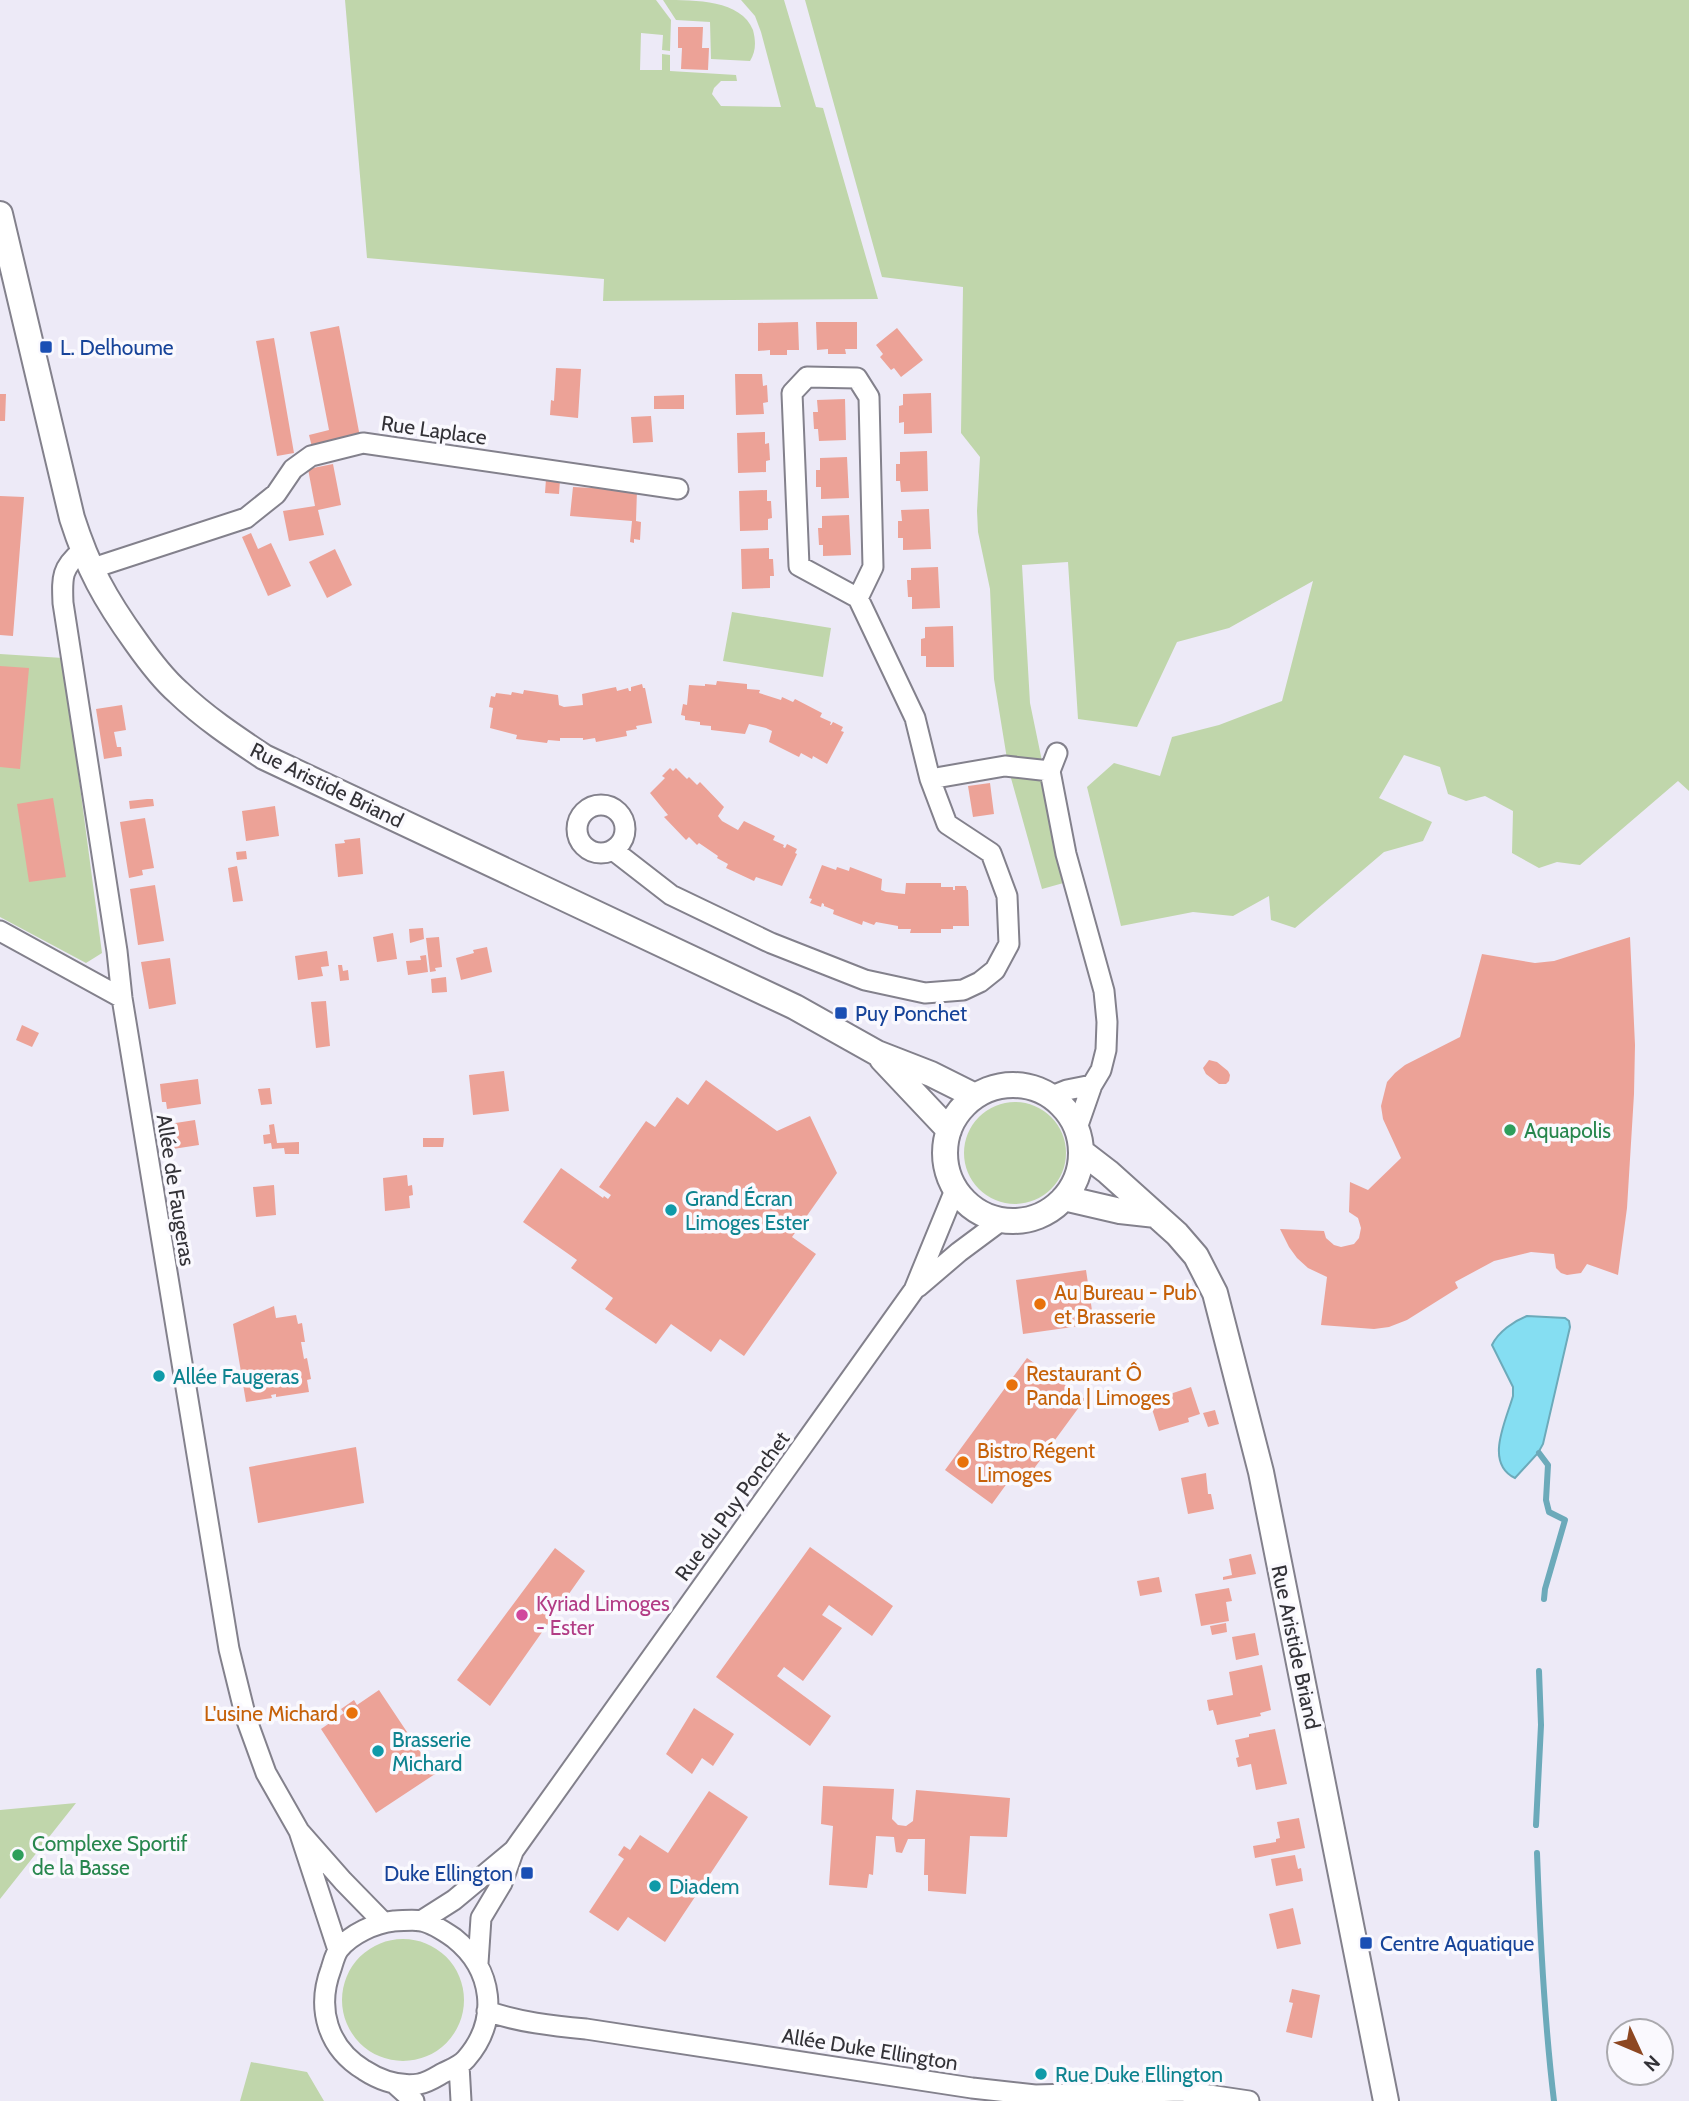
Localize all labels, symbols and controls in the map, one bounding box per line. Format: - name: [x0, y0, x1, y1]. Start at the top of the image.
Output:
- place label: L. Delhoume: [60, 335, 174, 360]
- marker: L. Delhoume: [38, 339, 54, 355]
- street label: Rue Laplace: [380, 410, 489, 450]
- street label: Rue Aristide Briand: [246, 737, 408, 833]
- place label: Puy Ponchet: [855, 1001, 967, 1026]
- marker: Puy Ponchet: [833, 1005, 849, 1021]
- street label: Allée de Faugeras: [152, 1112, 200, 1268]
- place label: Aquapolis: [1524, 1118, 1611, 1143]
- marker: Aquapolis: [1502, 1122, 1518, 1138]
- place label: Grand Écran Limoges Ester: [685, 1186, 810, 1235]
- marker: Grand Écran Limoges Ester: [663, 1202, 679, 1218]
- place label: Au Bureau - Pub et Brasserie: [1054, 1280, 1197, 1329]
- marker: Au Bureau - Pub et Brasserie: [1032, 1296, 1048, 1312]
- place label: Restaurant Ô Panda | Limoges: [1026, 1361, 1171, 1410]
- place label: Allée Faugeras: [173, 1364, 299, 1389]
- marker: Allée Faugeras: [151, 1368, 167, 1384]
- marker: Restaurant Ô Panda | Limoges: [1004, 1377, 1020, 1393]
- street label: Rue du Puy Ponchet: [669, 1427, 795, 1585]
- place label: Bistro Régent Limoges: [977, 1438, 1095, 1487]
- marker: Bistro Régent Limoges: [955, 1454, 971, 1470]
- street label: Rue Aristide Briand: [1266, 1563, 1326, 1731]
- place label: Kyriad Limoges - Ester: [536, 1591, 670, 1640]
- marker: Kyriad Limoges - Ester: [514, 1607, 530, 1623]
- place label: L'usine Michard: [204, 1701, 338, 1726]
- marker: L'usine Michard: [344, 1705, 360, 1721]
- place label: Brasserie Michard: [392, 1727, 471, 1776]
- marker: Brasserie Michard: [370, 1743, 386, 1759]
- place label: Complexe Sportif de la Basse: [32, 1831, 187, 1880]
- marker: Complexe Sportif de la Basse: [10, 1847, 26, 1863]
- place label: Duke Ellington: [384, 1861, 513, 1886]
- marker: Duke Ellington: [519, 1865, 535, 1881]
- place label: Diadem: [669, 1874, 739, 1899]
- marker: Diadem: [647, 1878, 663, 1894]
- place label: Centre Aquatique: [1380, 1931, 1534, 1956]
- marker: Centre Aquatique: [1358, 1935, 1374, 1951]
- north arrow: [1605, 2017, 1675, 2087]
- street label: Allée Duke Ellington: [780, 2023, 960, 2075]
- text: N: [1639, 2051, 1665, 2076]
- place label: Rue Duke Ellington: [1055, 2062, 1223, 2087]
- marker: Rue Duke Ellington: [1033, 2066, 1049, 2082]

